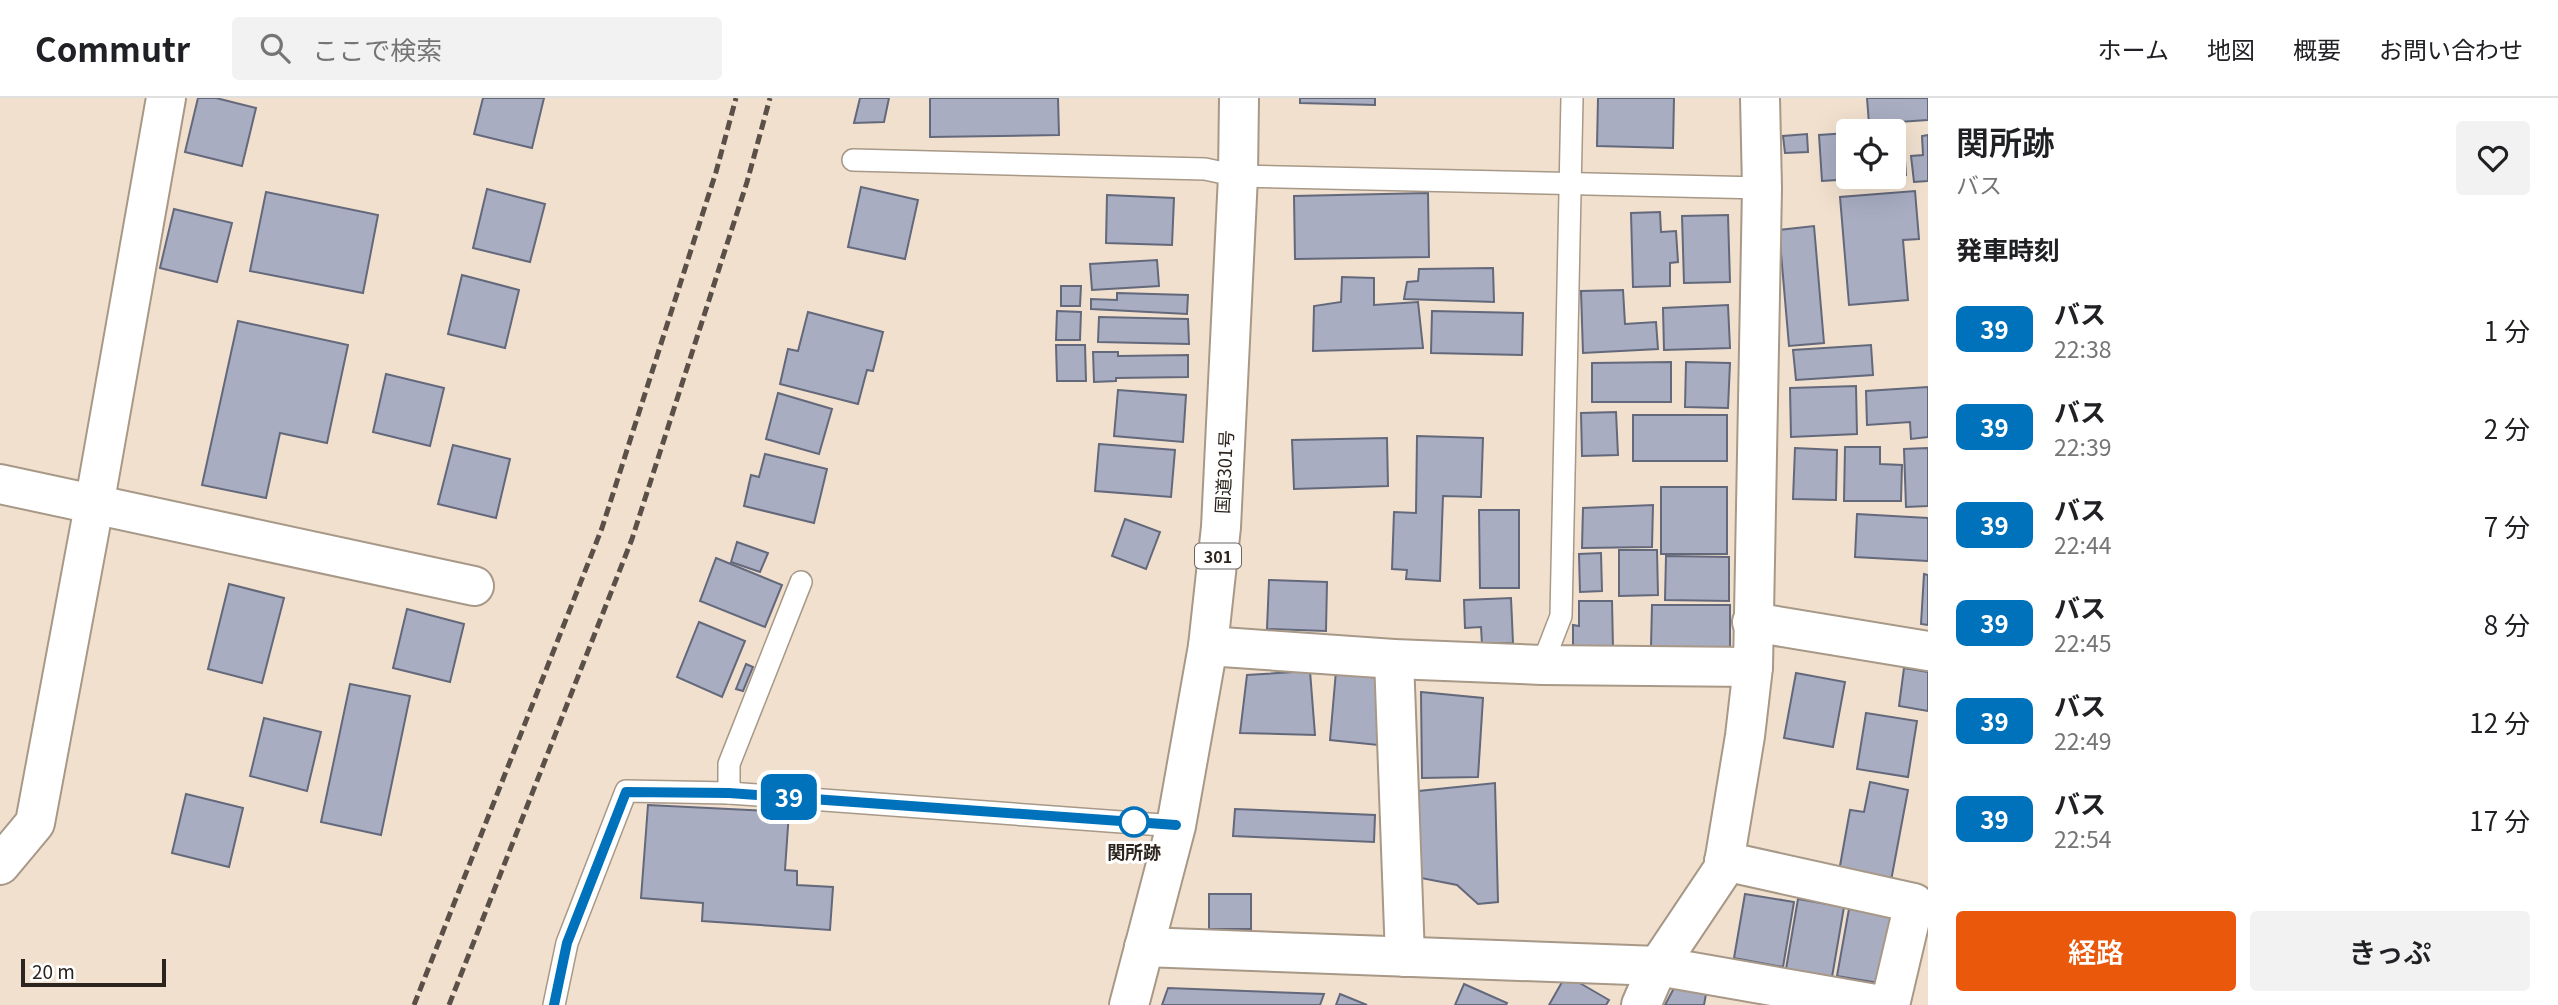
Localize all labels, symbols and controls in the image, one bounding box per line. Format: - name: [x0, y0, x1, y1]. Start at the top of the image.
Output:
- search box: [232, 17, 722, 80]
- text: Commutr: [35, 24, 190, 72]
- icon: search: [256, 29, 294, 67]
- text: ここで検索: [312, 30, 442, 67]
- text: ホーム: [2098, 31, 2169, 66]
- text: 地図: [2207, 31, 2255, 66]
- text: 概要: [2293, 31, 2341, 66]
- text: お問い合わせ: [2379, 31, 2523, 66]
- text: 関所跡: [1956, 117, 2055, 165]
- map controls: [1836, 119, 1906, 189]
- button: locate: [1836, 119, 1906, 189]
- button: heart: [2456, 121, 2530, 195]
- text: バス: [1956, 167, 2002, 201]
- text: 発車時刻: [1956, 230, 2060, 267]
- text: バス: [2054, 294, 2106, 331]
- text: 39: [1980, 311, 2009, 346]
- text: 1 分: [2484, 311, 2530, 348]
- text: 22:38: [2054, 331, 2111, 365]
- text: バス: [2054, 392, 2106, 429]
- text: 39: [1980, 409, 2009, 444]
- text: 2 分: [2484, 409, 2530, 446]
- street label: 国道301号: [1208, 429, 1238, 515]
- text: 22:39: [2054, 429, 2111, 463]
- text: バス: [2054, 490, 2106, 527]
- text: 39: [1980, 507, 2009, 542]
- text: 7 分: [2484, 507, 2530, 544]
- text: 22:44: [2054, 527, 2111, 561]
- road number: 301: [1195, 544, 1241, 569]
- text: バス: [2054, 588, 2106, 625]
- text: 39: [1980, 605, 2009, 640]
- text: 8 分: [2484, 605, 2530, 642]
- text: 22:45: [2054, 625, 2111, 659]
- text: バス: [2054, 686, 2106, 723]
- text: 39: [1980, 703, 2009, 738]
- text: 12 分: [2469, 703, 2530, 740]
- text: 22:49: [2054, 723, 2111, 757]
- line badge: 39: [758, 774, 820, 820]
- text: 39: [775, 779, 803, 814]
- text: バス: [2054, 784, 2106, 821]
- text: 39: [1980, 801, 2009, 836]
- text: 17 分: [2469, 801, 2530, 838]
- marker: 関所跡: [1119, 807, 1149, 837]
- text: 22:54: [2054, 821, 2111, 855]
- place label: 関所跡: [1107, 838, 1161, 864]
- button: 経路: [1956, 911, 2236, 991]
- button: きっぷ: [2250, 911, 2530, 991]
- scale bar: [21, 956, 166, 988]
- text: 20 m: [32, 957, 75, 984]

